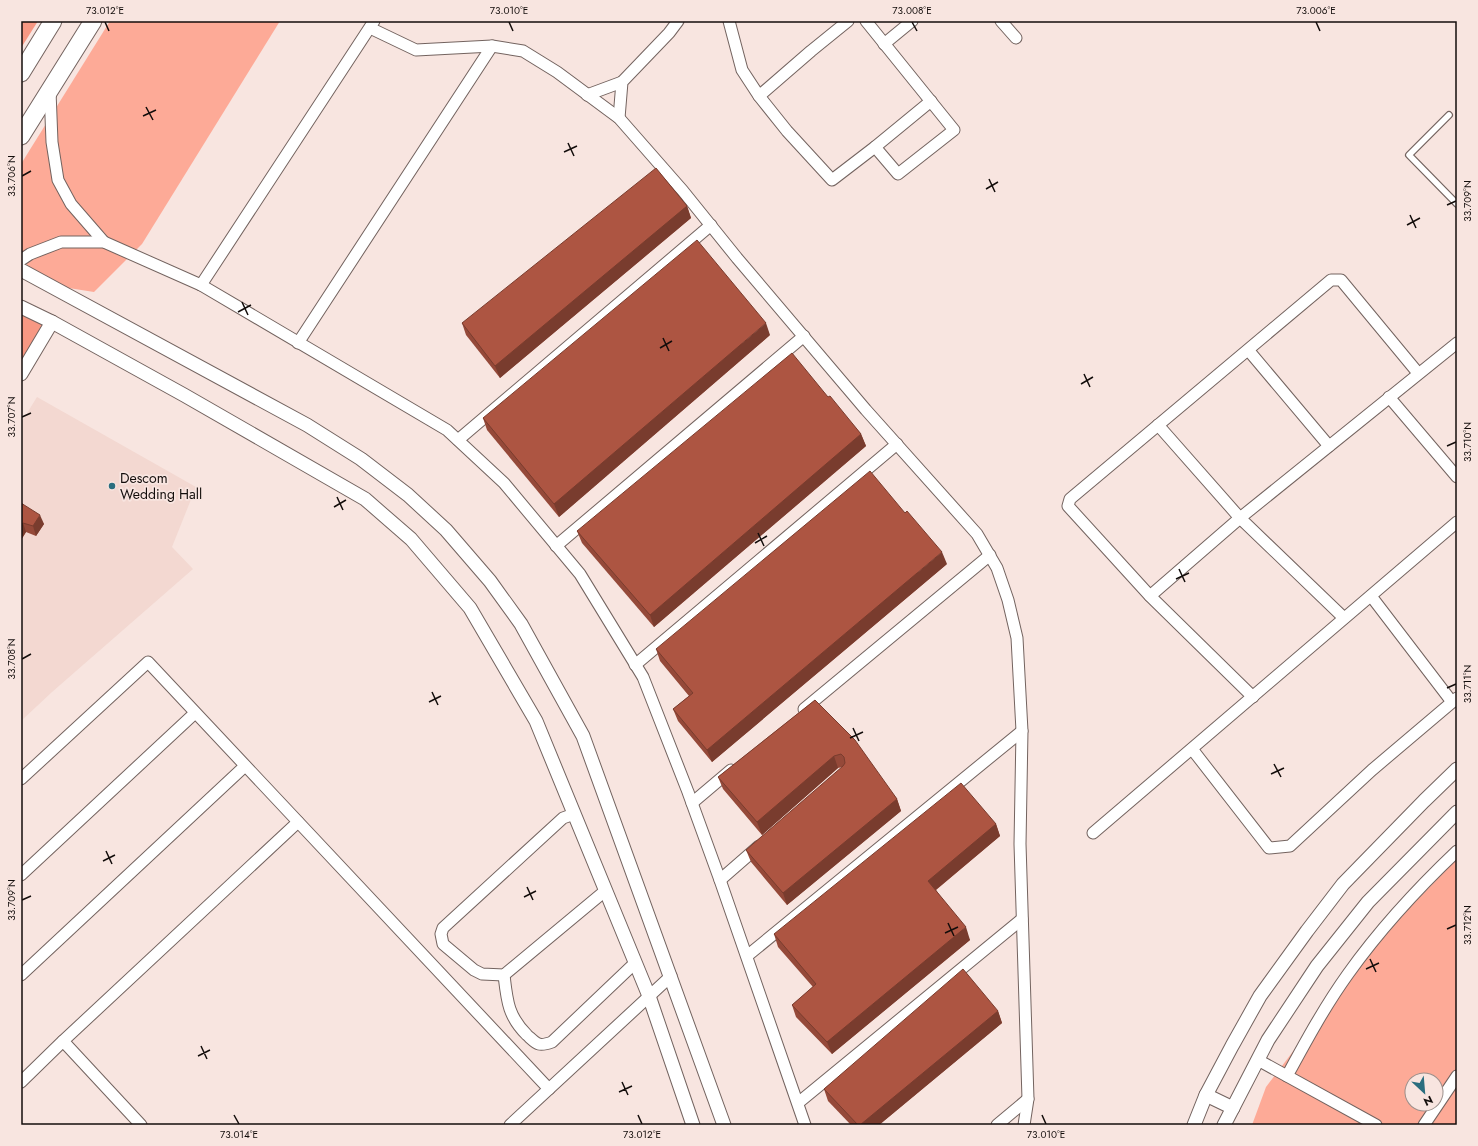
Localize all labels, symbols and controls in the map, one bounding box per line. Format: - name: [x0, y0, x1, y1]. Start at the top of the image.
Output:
- text: 73.012°E: [86, 3, 124, 18]
- text: 73.010°E: [490, 3, 528, 18]
- text: 73.008°E: [892, 3, 932, 18]
- text: 73.006°E: [1296, 3, 1336, 18]
- text: 33.706°N: [4, 155, 19, 197]
- text: 33.709°N: [1460, 180, 1475, 222]
- text: 33.707°N: [4, 397, 19, 437]
- text: 33.710°N: [1460, 422, 1475, 462]
- place label: Descom Wedding Hall: [120, 468, 202, 504]
- marker: Descom Wedding Hall: [107, 481, 117, 491]
- text: 33.708°N: [4, 638, 19, 680]
- text: 33.711°N: [1460, 665, 1475, 703]
- text: 33.709°N: [4, 879, 19, 921]
- text: 33.712°N: [1460, 905, 1475, 945]
- north arrow: [1404, 1072, 1444, 1112]
- text: N: [1421, 1092, 1436, 1110]
- text: 73.014°E: [220, 1127, 258, 1142]
- text: 73.012°E: [623, 1127, 661, 1142]
- text: 73.010°E: [1027, 1127, 1065, 1142]

